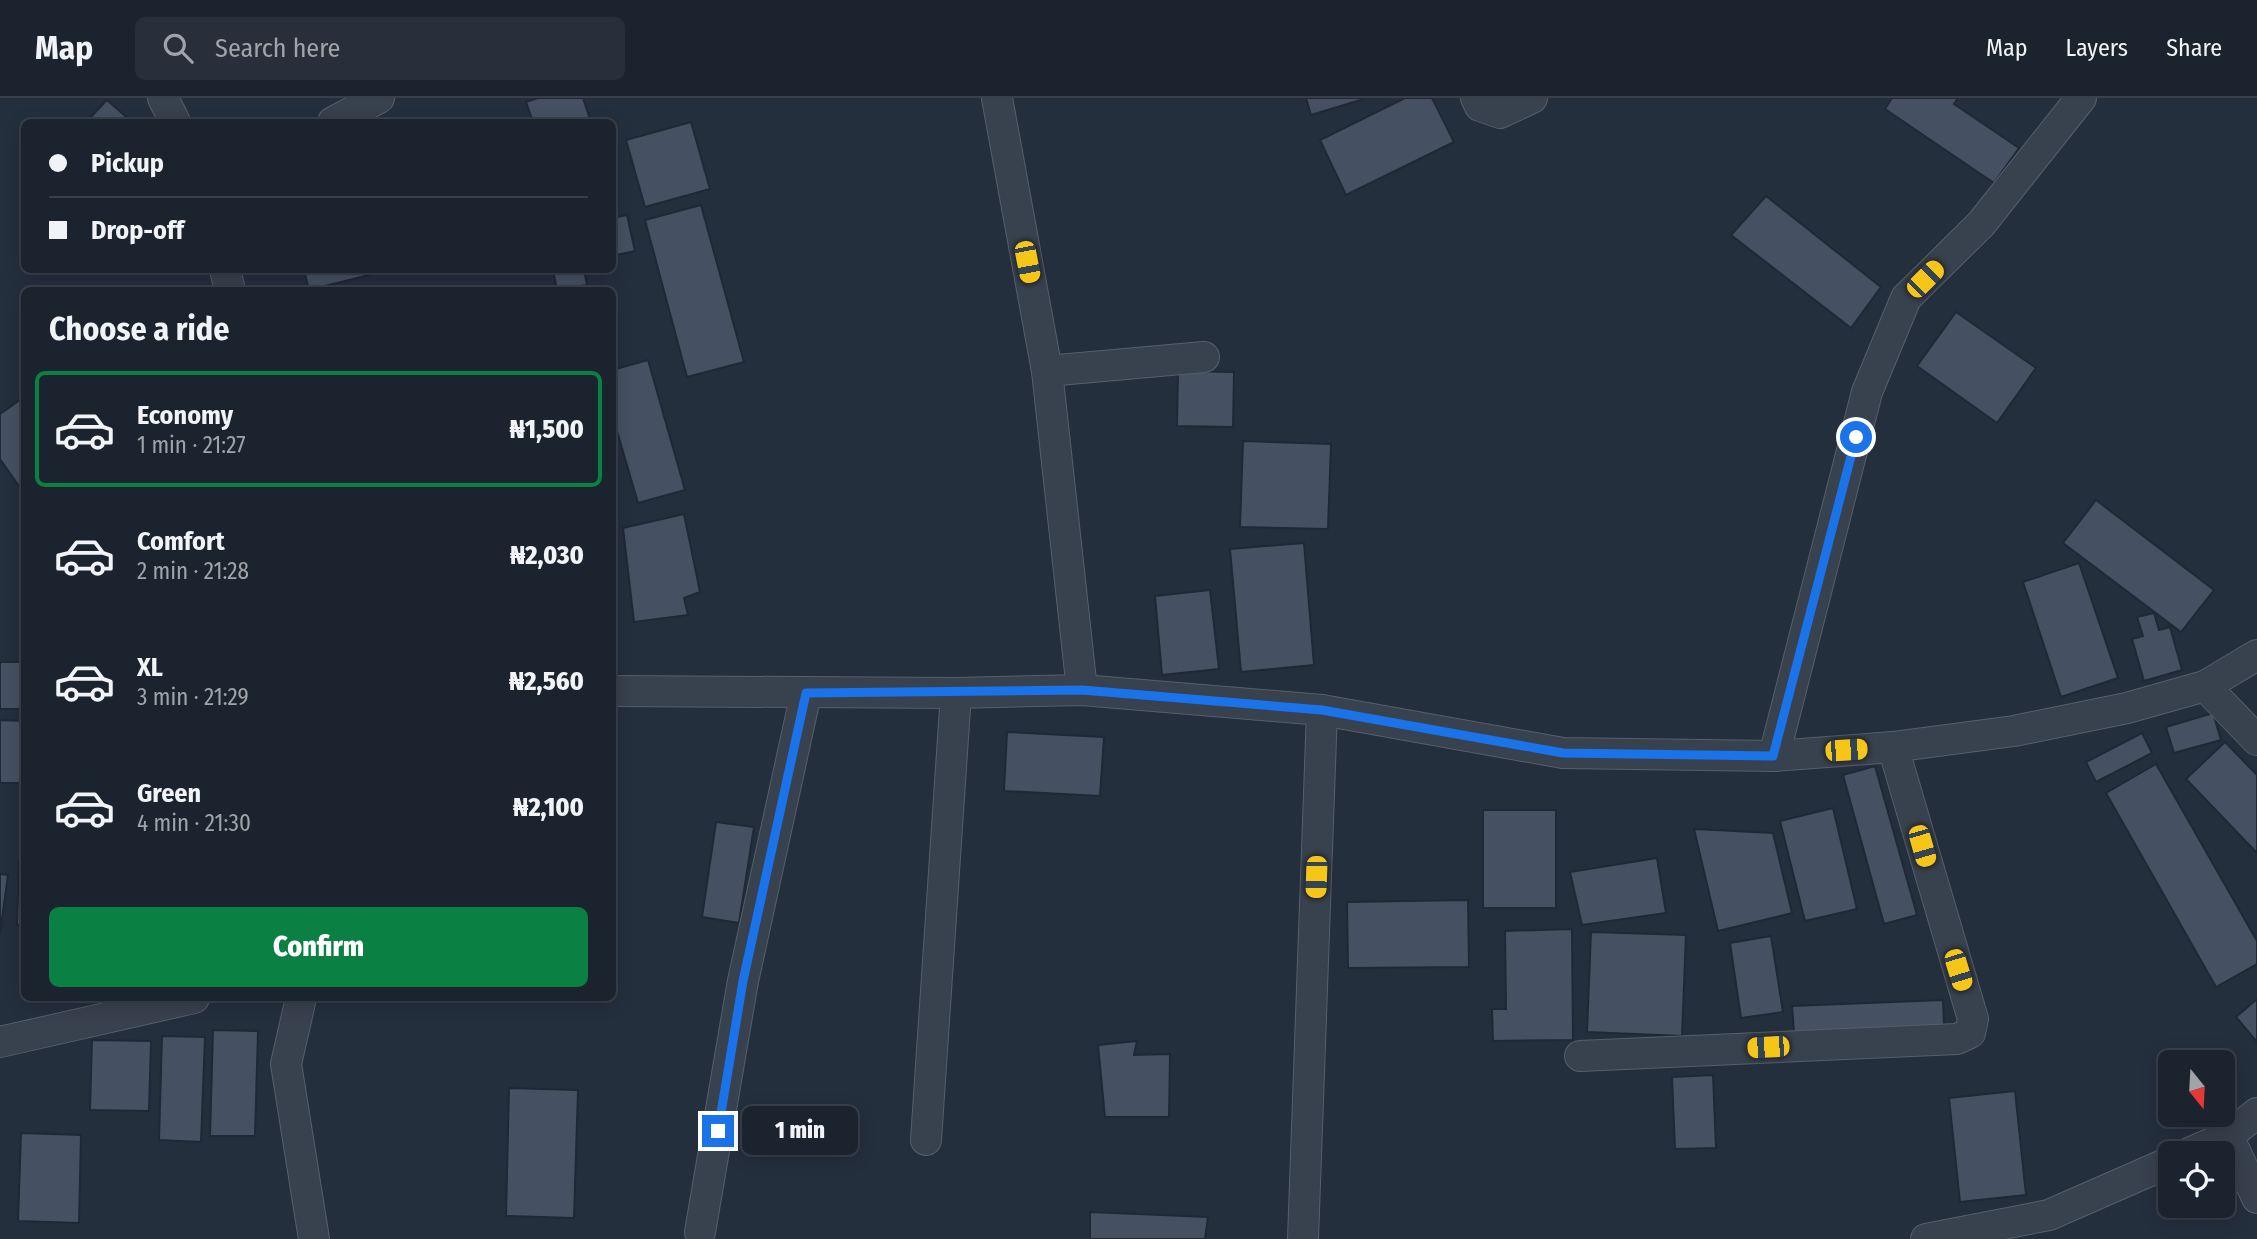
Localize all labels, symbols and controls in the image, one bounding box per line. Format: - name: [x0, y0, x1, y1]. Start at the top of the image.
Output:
- search box: [135, 17, 625, 80]
- text: Map: [35, 28, 93, 68]
- icon: search: [159, 29, 197, 67]
- text: Search here: [215, 33, 340, 64]
- text: Map: [1986, 34, 2028, 62]
- text: Layers: [2066, 34, 2128, 62]
- text: Share: [2166, 34, 2222, 62]
- text: Pickup: [91, 148, 164, 179]
- text: Drop-off: [91, 215, 184, 246]
- car: [1013, 239, 1042, 285]
- car: [1903, 257, 1948, 301]
- text: Choose a ride: [49, 310, 230, 348]
- icon: car: [53, 398, 116, 461]
- text: Economy: [137, 400, 233, 431]
- text: ₦1,500: [509, 414, 584, 445]
- route start: [1840, 421, 1872, 453]
- text: 1 min · 21:27: [137, 431, 245, 459]
- icon: car: [53, 524, 116, 587]
- text: Comfort: [137, 526, 225, 557]
- text: ₦2,030: [510, 540, 584, 571]
- text: 2 min · 21:28: [137, 557, 249, 585]
- icon: car: [53, 650, 116, 713]
- text: XL: [137, 652, 163, 683]
- text: ₦2,560: [509, 666, 584, 697]
- text: 3 min · 21:29: [137, 683, 249, 711]
- car: [1825, 738, 1868, 762]
- icon: car: [53, 776, 116, 839]
- text: Green: [137, 778, 201, 809]
- text: ₦2,100: [513, 792, 584, 823]
- text: 4 min · 21:30: [137, 809, 251, 837]
- car: [1907, 823, 1938, 869]
- car: [1305, 856, 1328, 898]
- button: Confirm: [49, 907, 588, 987]
- car: [1942, 947, 1975, 993]
- car: [1747, 1035, 1790, 1059]
- north arrow: [2158, 1050, 2235, 1127]
- map controls: [2158, 1050, 2235, 1218]
- callout: 1 min: [742, 1107, 858, 1156]
- route end: [702, 1115, 734, 1147]
- text: 1 min: [775, 1116, 825, 1144]
- button: locate: [2158, 1141, 2235, 1218]

